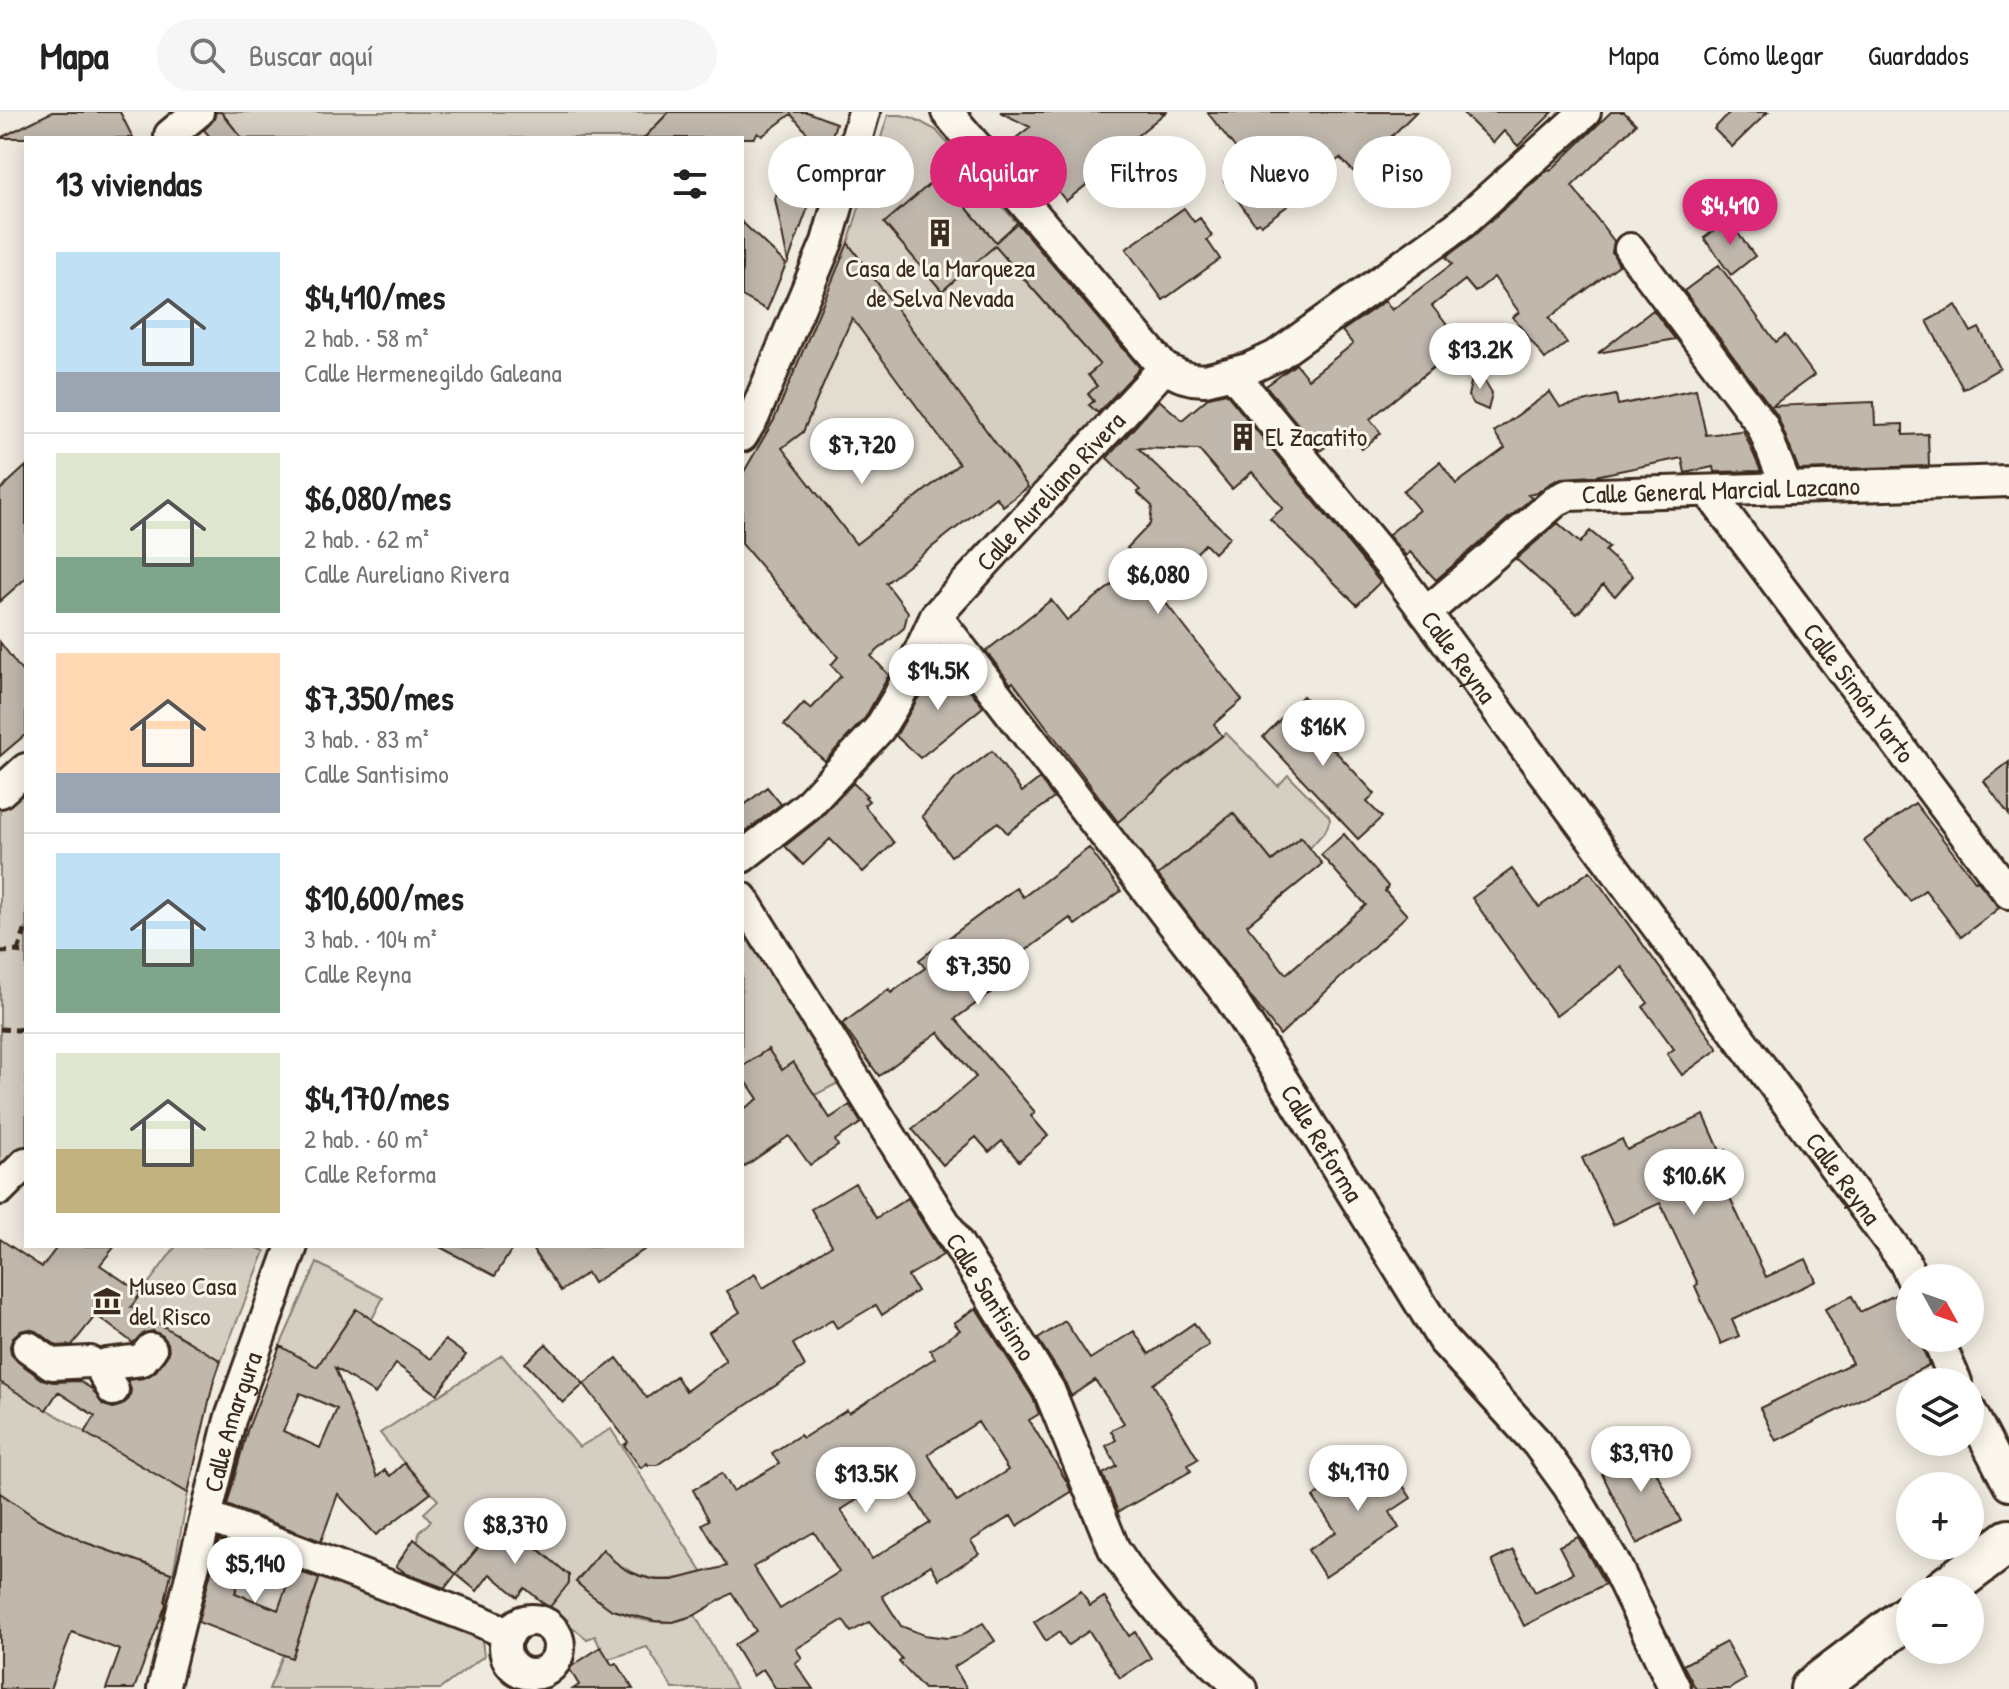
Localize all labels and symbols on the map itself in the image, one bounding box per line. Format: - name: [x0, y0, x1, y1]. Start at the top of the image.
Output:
- pin: $4,410: [1665, 179, 1795, 247]
- building icon: Casa de la Marqueza de Selva Nevada: [925, 218, 955, 248]
- place label: Casa de la Marqueza de Selva Nevada: [845, 250, 1035, 315]
- pin: $13.2K: [1415, 323, 1545, 391]
- street label: Calle Aureliano Rivera: [968, 404, 1133, 579]
- pin: $7,720: [797, 418, 927, 486]
- place label: El Zacatito: [1265, 419, 1367, 454]
- building icon: El Zacatito: [1228, 422, 1258, 452]
- street label: Calle General Marcial Lazcano: [1581, 468, 1861, 512]
- pin: $6,080: [1093, 548, 1223, 616]
- street label: Calle Reyna: [1413, 603, 1505, 710]
- street label: Calle Simón Yarto: [1795, 615, 1923, 770]
- pin: $14.5K: [873, 644, 1003, 712]
- pin: $16K: [1276, 700, 1370, 768]
- pin: $7,350: [913, 939, 1043, 1007]
- street label: Calle Reforma: [1273, 1078, 1372, 1208]
- street label: Calle Reyna: [1798, 1125, 1889, 1232]
- pin: $10.6K: [1629, 1149, 1759, 1217]
- street label: Calle Santisimo: [938, 1226, 1044, 1367]
- north arrow: [1896, 1264, 1984, 1352]
- place label: Museo Casa del Risco: [129, 1268, 236, 1333]
- museum icon: Museo Casa del Risco: [92, 1286, 122, 1316]
- street label: Calle Amargura: [195, 1347, 270, 1496]
- pin: $3,970: [1576, 1426, 1706, 1494]
- pin: $4,170: [1293, 1445, 1423, 1513]
- pin: $13.5K: [801, 1447, 931, 1515]
- pin: $8,370: [450, 1498, 580, 1566]
- pin: $5,140: [190, 1537, 320, 1605]

